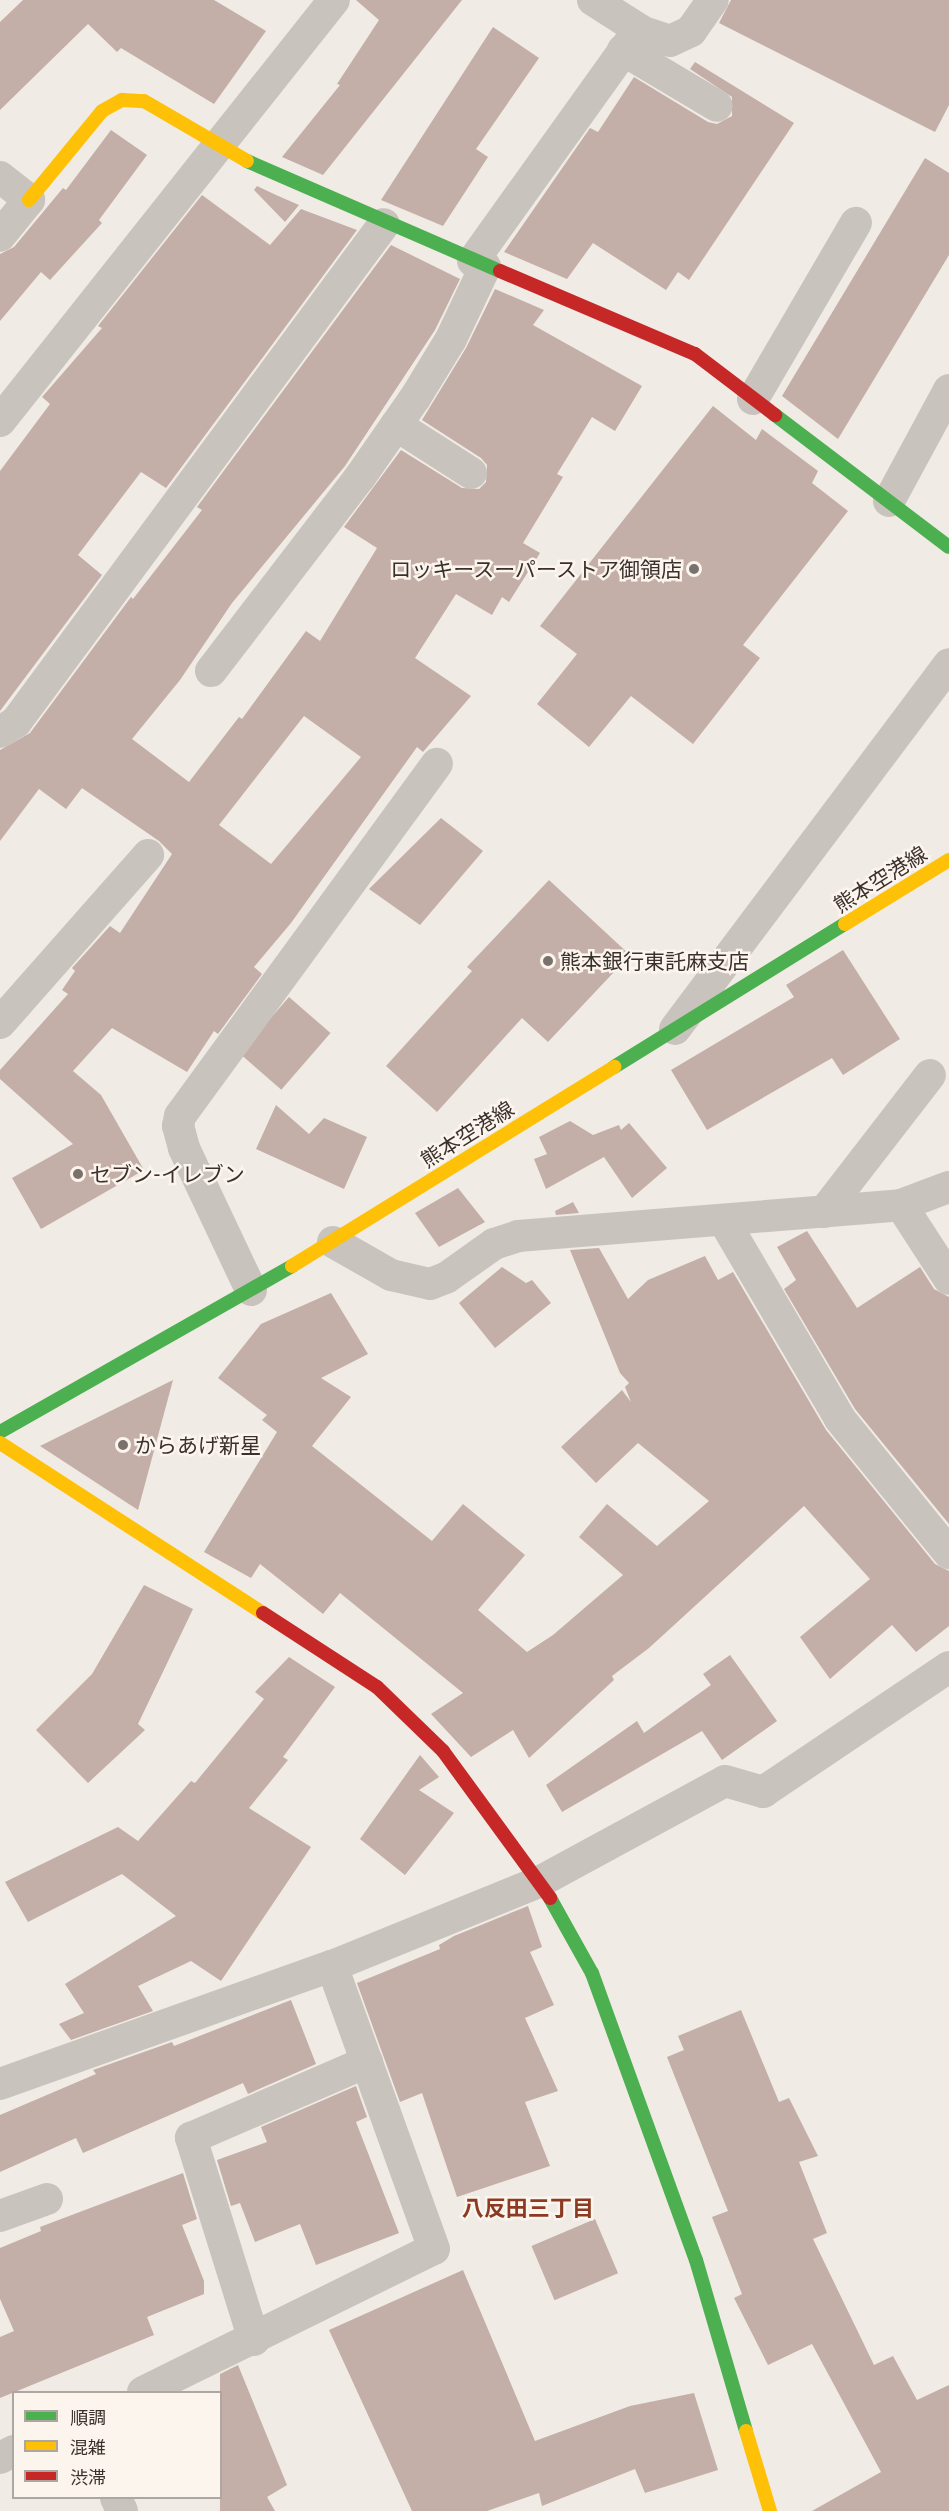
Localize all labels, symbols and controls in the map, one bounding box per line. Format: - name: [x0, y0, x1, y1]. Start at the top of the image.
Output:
- place label: ロッキースーパーストア御領店: [388, 556, 682, 582]
- marker: ロッキースーパーストア御領店: [687, 562, 701, 576]
- street label: 熊本空港線: [829, 840, 931, 918]
- place label: 熊本銀行東託麻支店: [560, 948, 749, 974]
- marker: 熊本銀行東託麻支店: [541, 954, 555, 968]
- street label: 熊本空港線: [416, 1095, 518, 1173]
- place label: セブン-イレブン: [90, 1161, 245, 1187]
- marker: セブン-イレブン: [71, 1167, 85, 1181]
- place label: からあげ新星: [135, 1432, 261, 1458]
- marker: からあげ新星: [116, 1438, 130, 1452]
- district label: 八反田三丁目: [462, 2195, 594, 2221]
- legend: [12, 2391, 222, 2499]
- text: 順調: [70, 2406, 106, 2428]
- text: 混雑: [70, 2436, 106, 2458]
- text: 渋滞: [70, 2466, 106, 2488]

